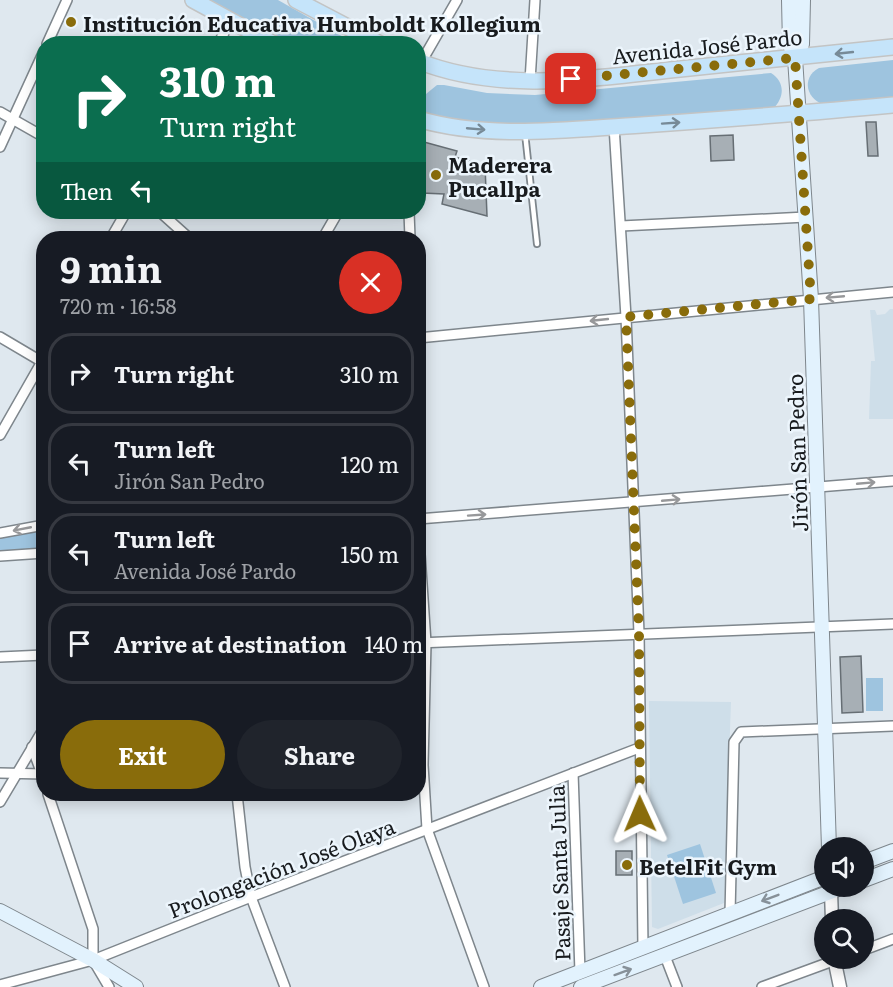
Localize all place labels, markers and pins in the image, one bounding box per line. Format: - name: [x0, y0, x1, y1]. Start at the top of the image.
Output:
- place label: Institución Educativa Humboldt Kollegium: [83, 7, 541, 38]
- marker: Institución Educativa Humboldt Kollegium: [64, 15, 78, 29]
- pin: [545, 53, 596, 104]
- place label: Maderera Pucallpa: [448, 148, 553, 203]
- marker: Maderera Pucallpa: [429, 168, 443, 182]
- place label: BetelFit Gym: [639, 850, 777, 881]
- marker: BetelFit Gym: [620, 858, 634, 872]

